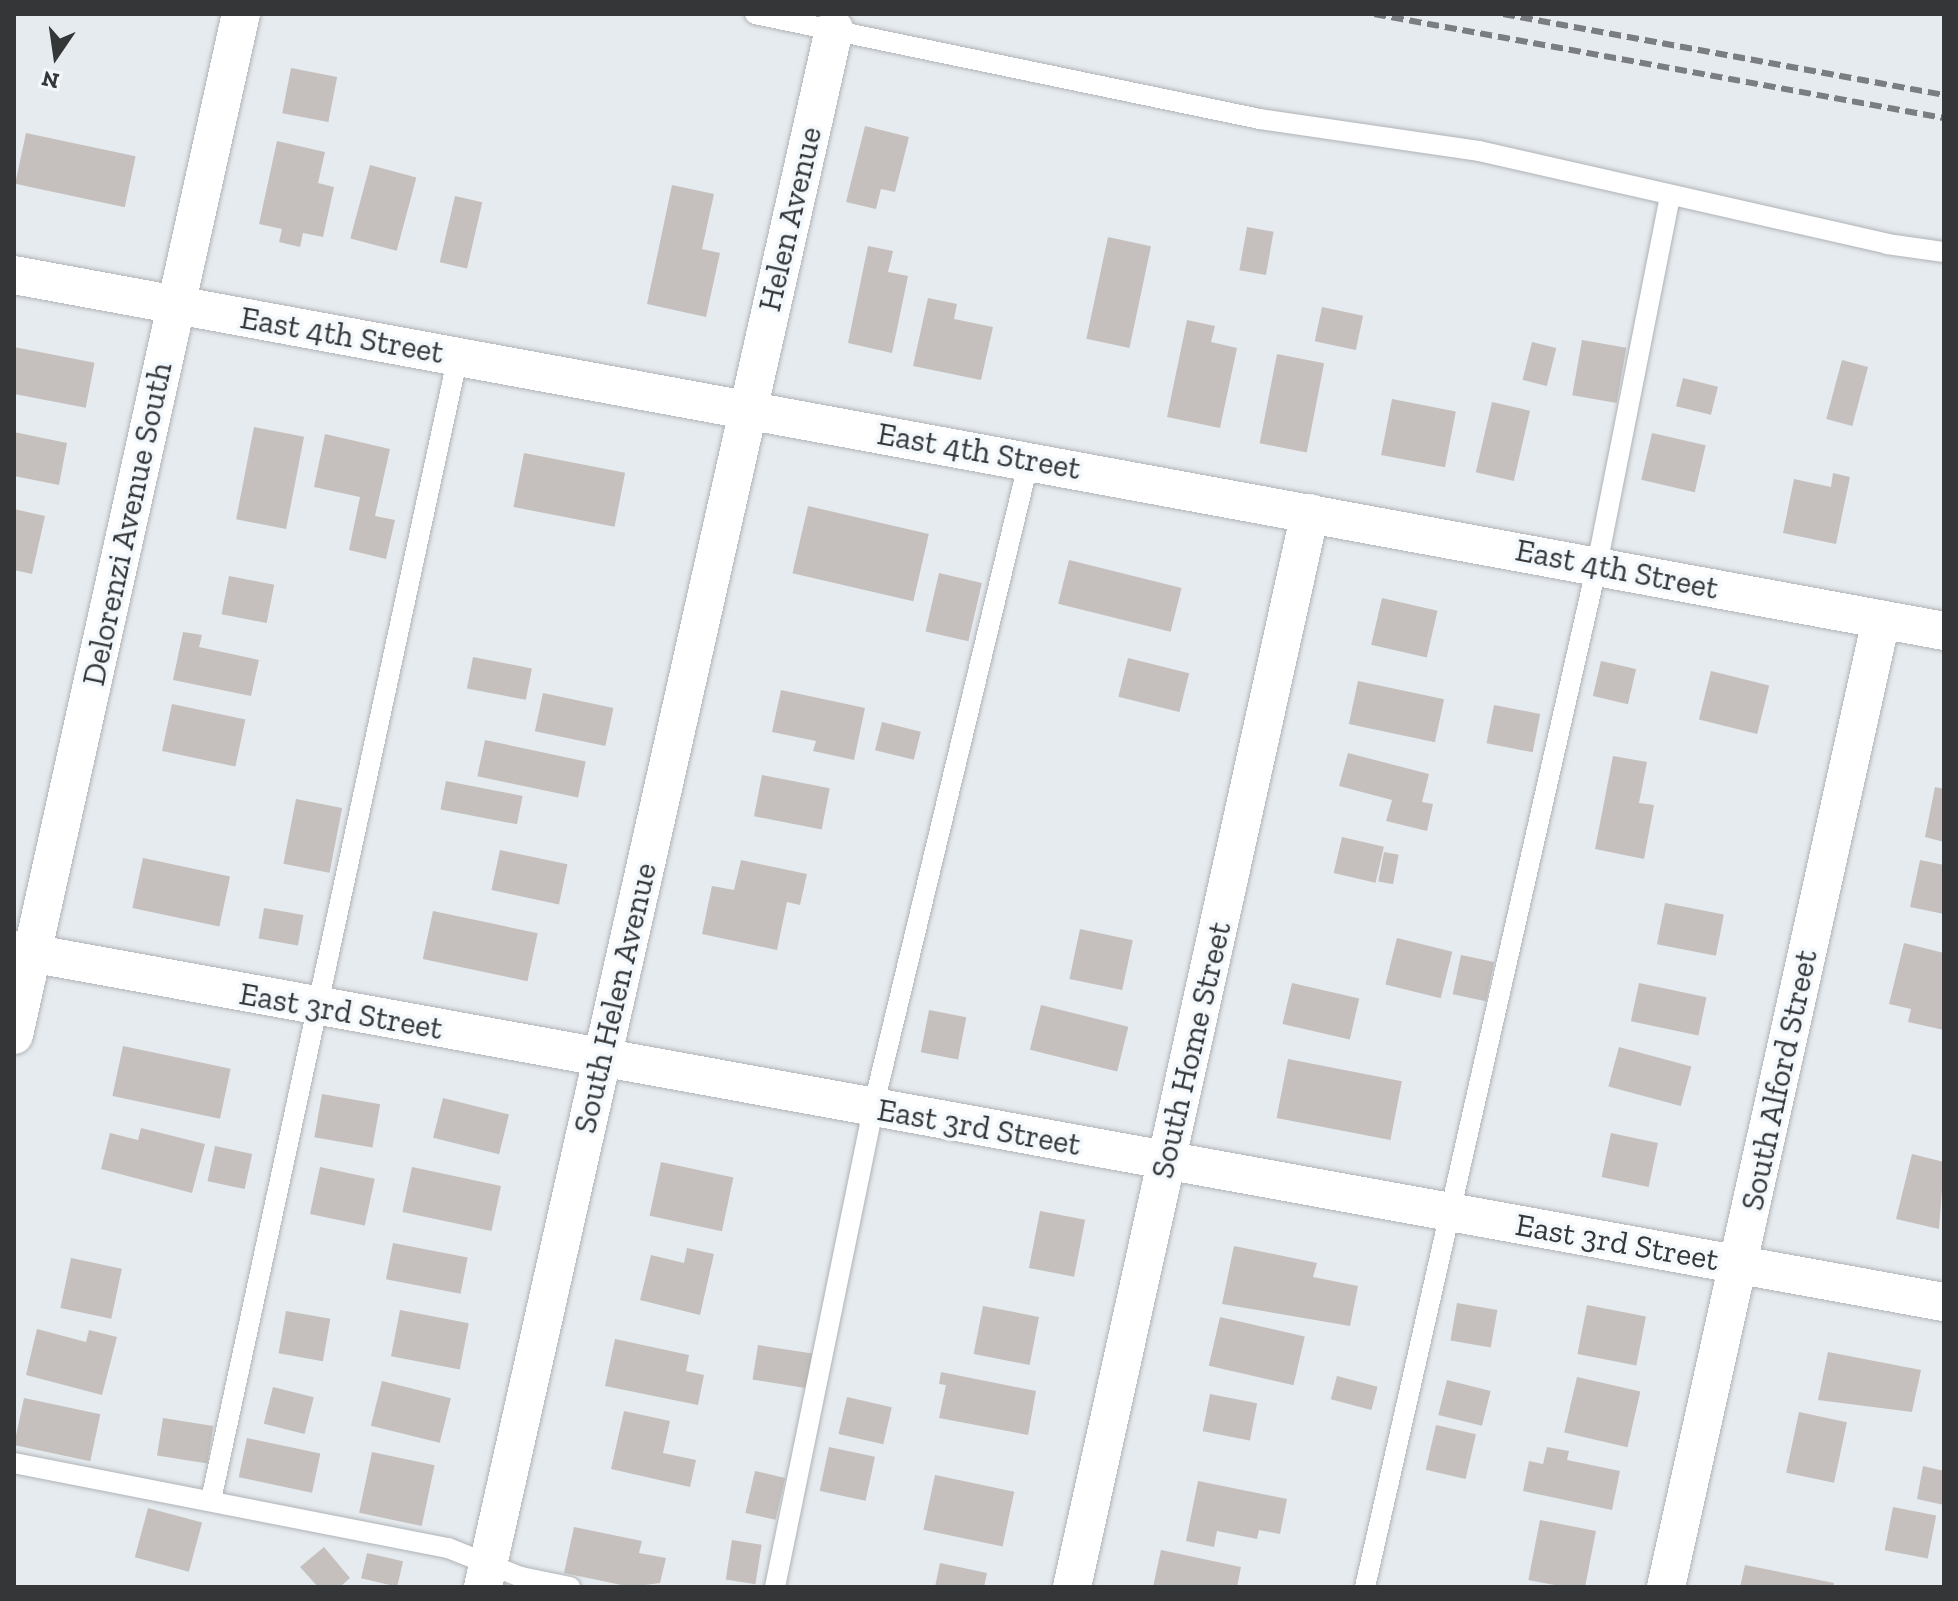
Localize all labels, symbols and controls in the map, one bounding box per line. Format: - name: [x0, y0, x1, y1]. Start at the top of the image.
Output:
- north arrow: [16, 16, 96, 96]
- text: N: [39, 65, 62, 95]
- street label: Helen Avenue: [750, 123, 830, 315]
- street label: East 4th Street: [237, 298, 447, 372]
- street label: Delorenzi Avenue South: [74, 358, 180, 690]
- street label: East 4th Street: [874, 414, 1084, 488]
- street label: East 4th Street: [1512, 530, 1722, 608]
- street label: South Helen Avenue: [565, 859, 665, 1137]
- street label: South Home Street: [1143, 918, 1239, 1182]
- street label: South Alford Street: [1732, 946, 1826, 1214]
- street label: East 3rd Street: [236, 974, 446, 1048]
- street label: East 3rd Street: [874, 1090, 1084, 1164]
- street label: East 3rd Street: [1512, 1205, 1722, 1279]

